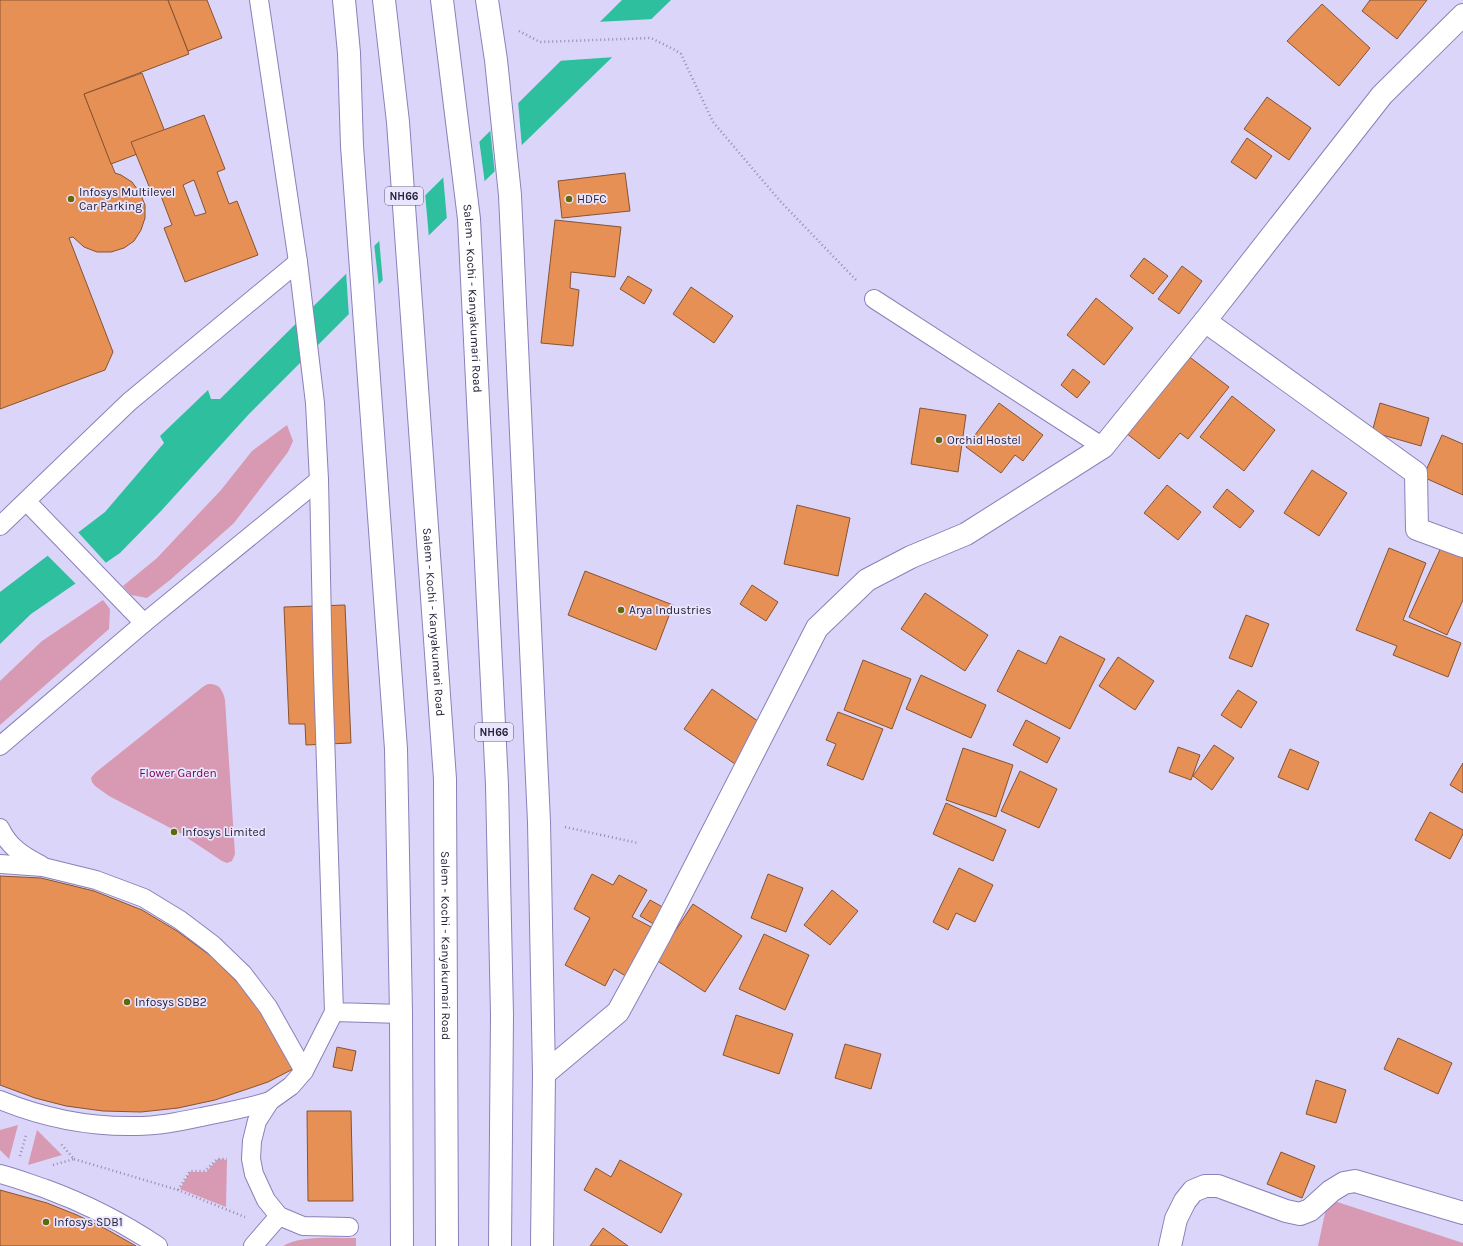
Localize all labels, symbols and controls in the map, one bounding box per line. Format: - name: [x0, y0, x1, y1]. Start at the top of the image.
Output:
- place label: Infosys Multilevel Car Parking: [79, 185, 175, 213]
- road number: NH66: [385, 187, 423, 205]
- place label: HDFC: [577, 192, 607, 206]
- marker: Infosys Multilevel Car Parking: [66, 194, 76, 204]
- marker: HDFC: [564, 194, 574, 204]
- street label: Salem - Kochi - Kanyakumari Road: [460, 203, 485, 393]
- place label: Orchid Hostel: [947, 433, 1021, 447]
- marker: Orchid Hostel: [934, 435, 944, 445]
- street label: Salem - Kochi - Kanyakumari Road: [420, 527, 447, 717]
- place label: Arya Industries: [629, 603, 711, 617]
- marker: Arya Industries: [616, 605, 626, 615]
- road number: NH66: [475, 723, 513, 741]
- park label: Flower Garden: [139, 766, 217, 780]
- place label: Infosys Limited: [182, 825, 266, 839]
- marker: Infosys Limited: [169, 827, 179, 837]
- street label: Salem - Kochi - Kanyakumari Road: [438, 851, 453, 1040]
- place label: Infosys SDB2: [135, 995, 207, 1009]
- marker: Infosys SDB2: [122, 997, 132, 1007]
- place label: Infosys SDB1: [54, 1215, 123, 1229]
- marker: Infosys SDB1: [41, 1217, 51, 1227]

